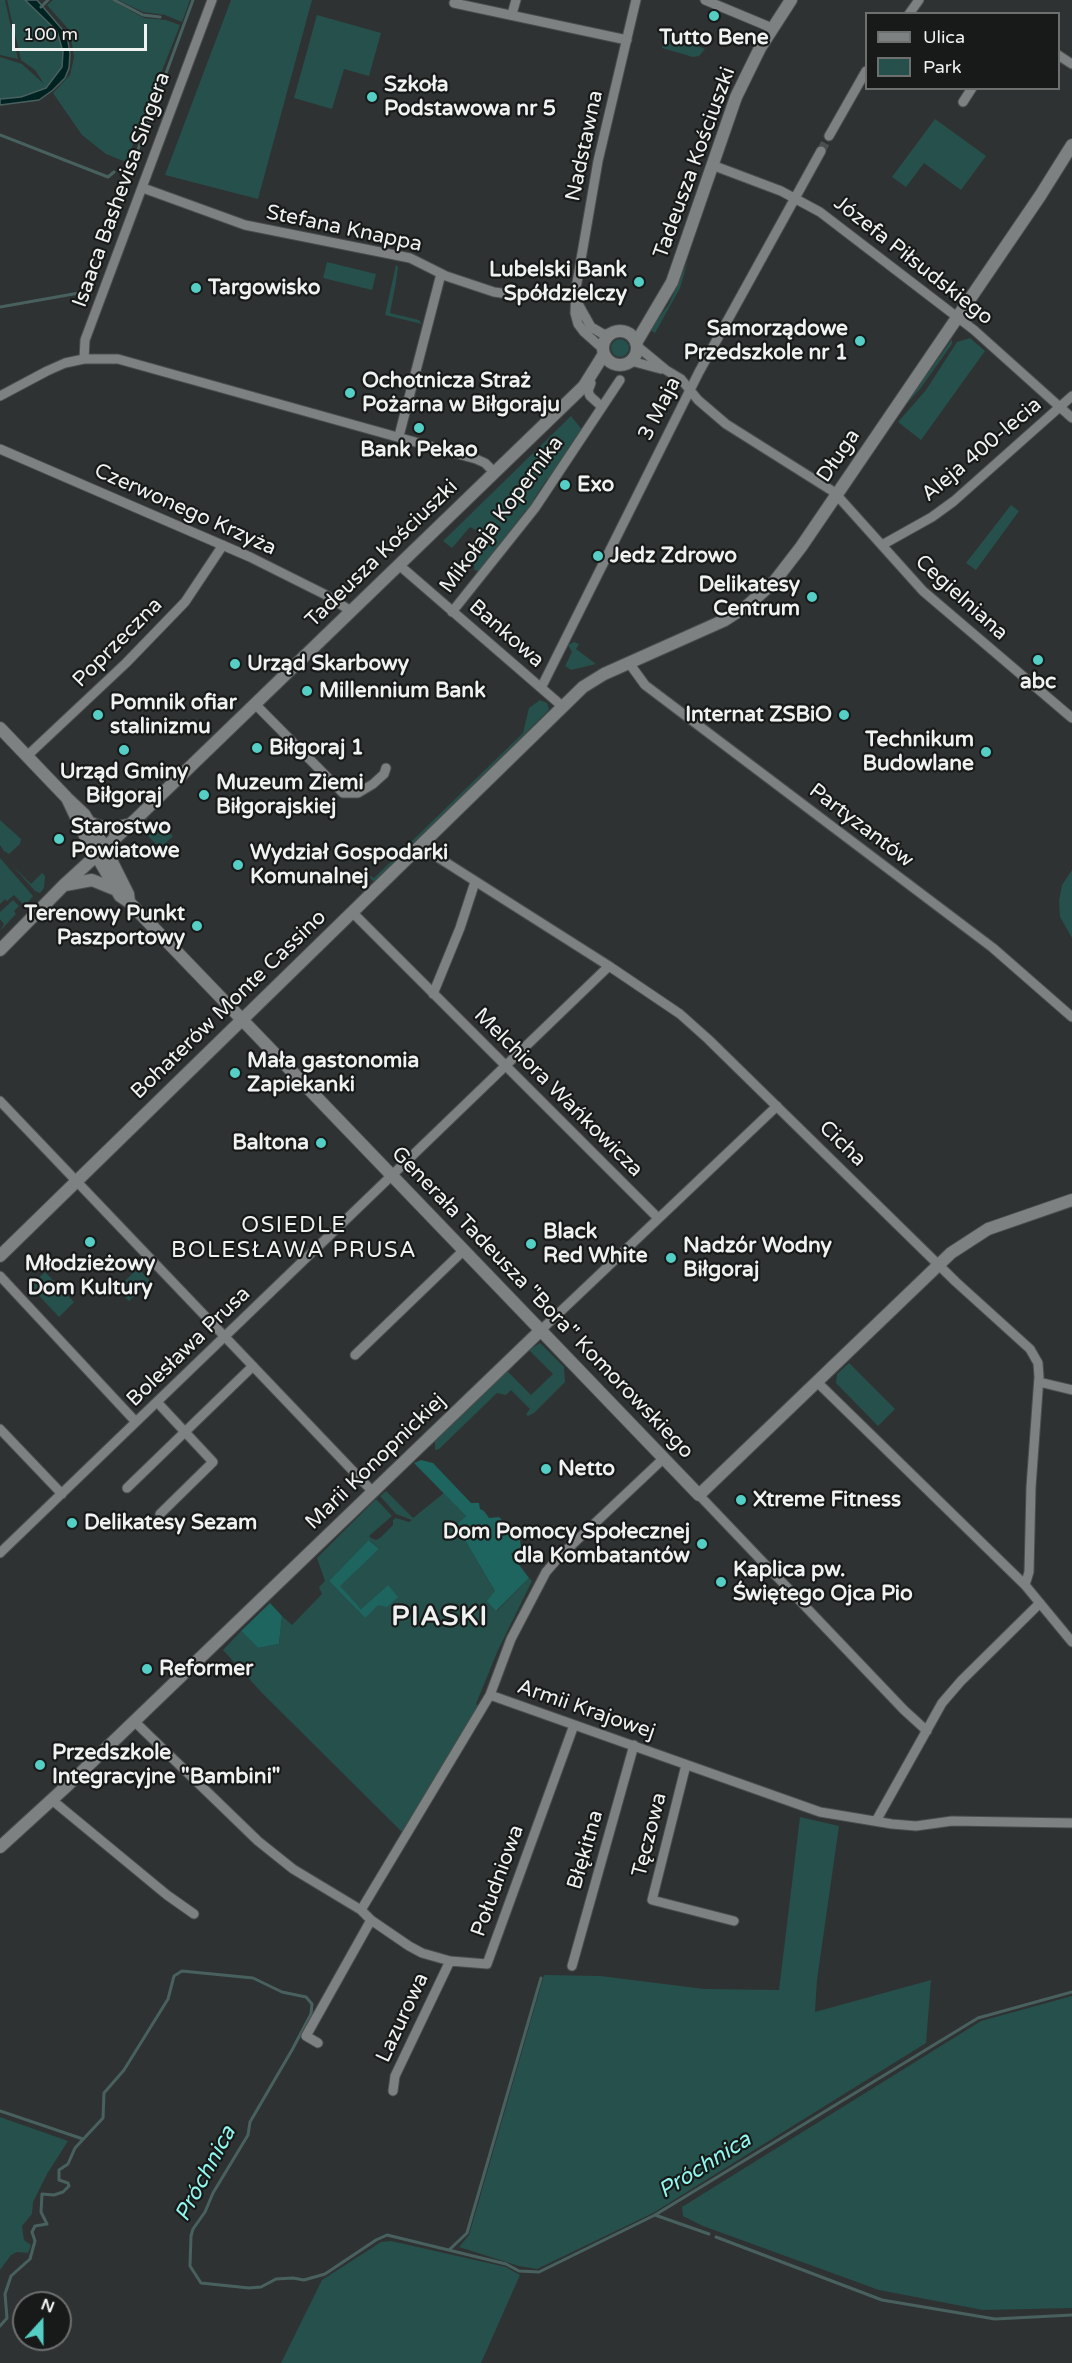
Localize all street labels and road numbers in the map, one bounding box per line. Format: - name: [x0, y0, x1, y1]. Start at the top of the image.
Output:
- street label: Tadeusza Kościuszki: [649, 64, 741, 262]
- street label: Isaaca Bashevisa Singera: [68, 69, 176, 311]
- street label: Nadstawna: [561, 88, 609, 204]
- street label: Józefa Piłsudskiego: [828, 191, 998, 331]
- street label: Stefana Knappa: [264, 200, 424, 258]
- street label: 3 Maja: [633, 373, 687, 445]
- street label: Aleja 400-lecia: [917, 393, 1047, 507]
- street label: Długa: [812, 424, 866, 488]
- street label: Mikołaja Kopernika: [435, 431, 569, 599]
- street label: Czerwonego Krzyża: [90, 459, 280, 561]
- street label: Tadeusza Kościuszki: [301, 475, 463, 633]
- street label: Cegielniana: [909, 550, 1013, 646]
- street label: Poprzeczna: [68, 593, 168, 693]
- street label: Bankowa: [463, 595, 549, 673]
- street label: Partyzantów: [804, 778, 918, 874]
- street label: Bohaterów Monte Cassino: [126, 905, 332, 1105]
- street label: Melchiora Wańkowicza: [468, 1003, 648, 1183]
- street label: Cicha: [813, 1116, 871, 1172]
- street label: Generała Tadeusza "Bora" Komorowskiego: [386, 1142, 698, 1464]
- street label: Bolesława Prusa: [122, 1282, 256, 1412]
- street label: Marii Konopnickiej: [301, 1389, 451, 1535]
- street label: Armii Krajowej: [514, 1675, 658, 1745]
- street label: Tęczowa: [627, 1790, 673, 1880]
- street label: Błękitna: [563, 1808, 609, 1892]
- street label: Południowa: [466, 1822, 530, 1940]
- street label: Lazurowa: [371, 1969, 435, 2067]

